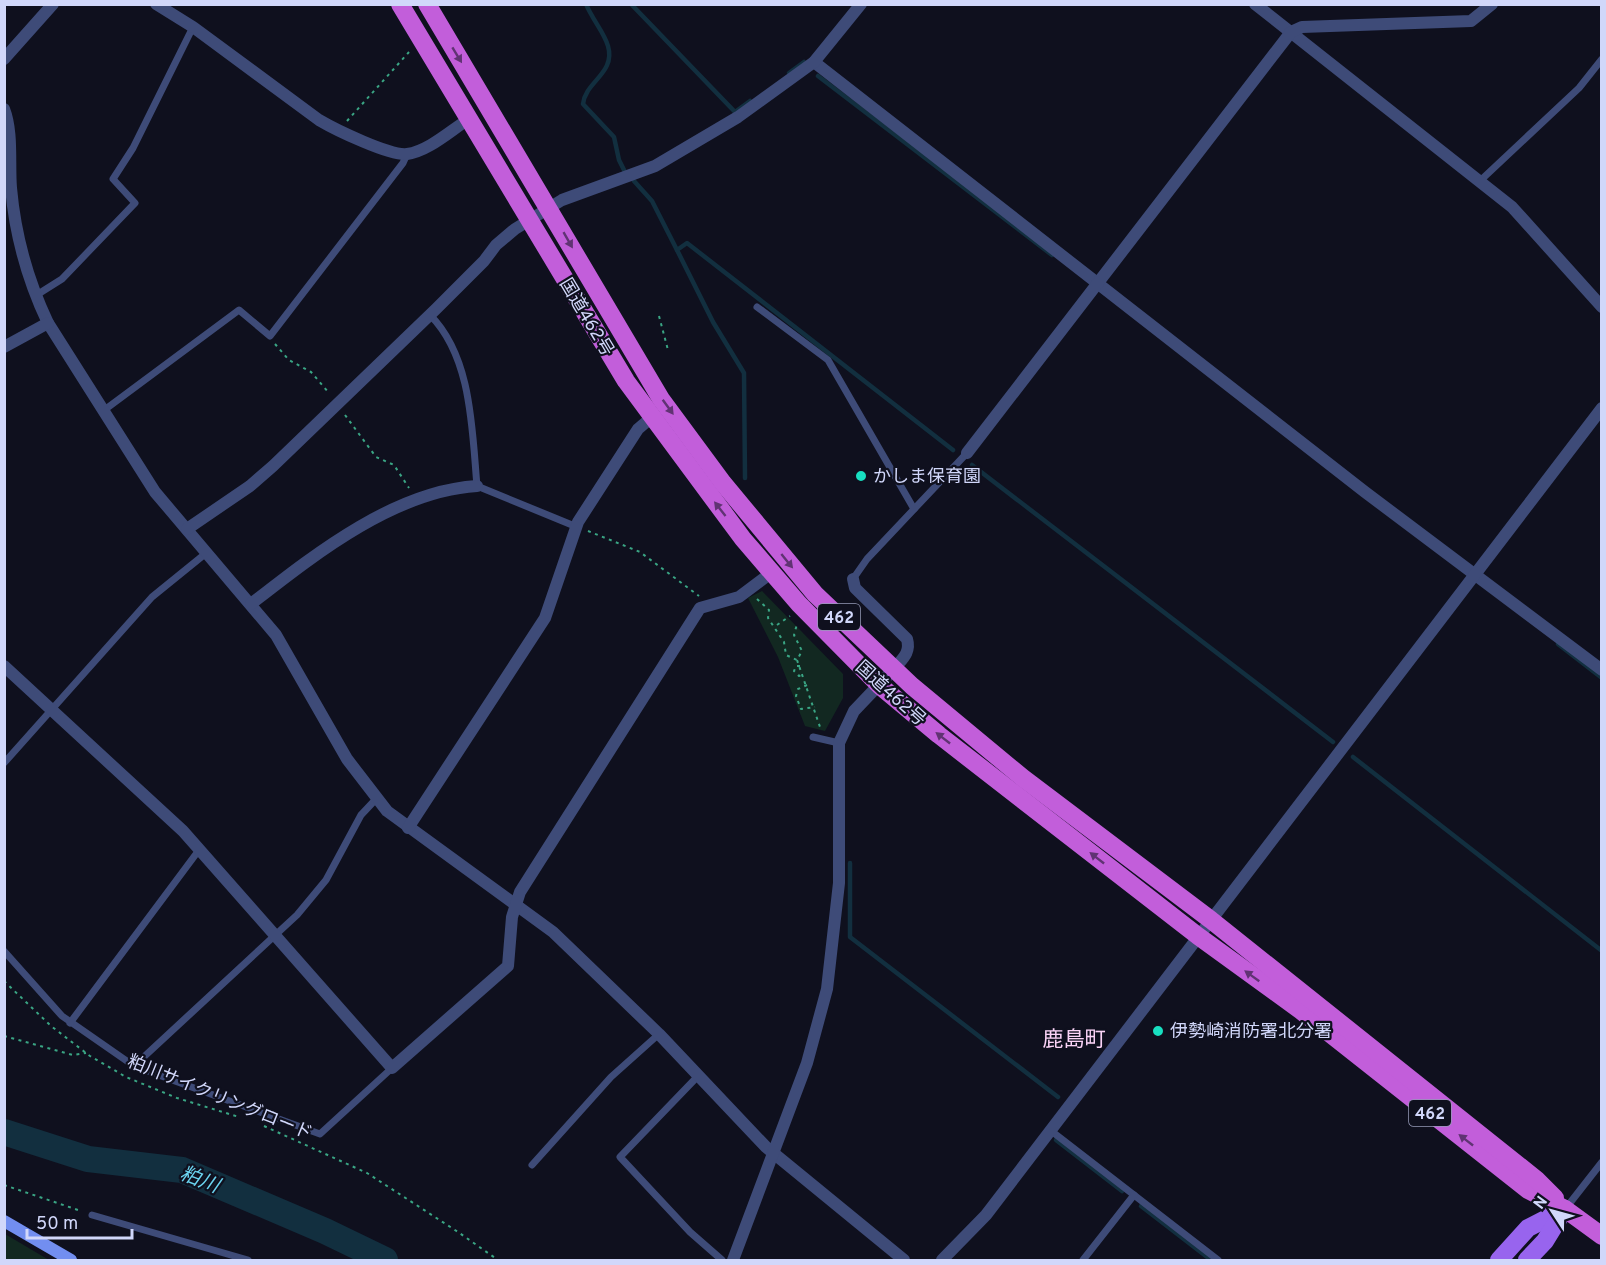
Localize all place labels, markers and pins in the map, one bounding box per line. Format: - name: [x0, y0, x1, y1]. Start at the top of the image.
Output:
- place label: かしま保育園: [873, 466, 981, 489]
- marker: かしま保育園: [854, 469, 868, 483]
- place label: 伊勢崎消防署北分署: [1170, 1021, 1332, 1044]
- marker: 伊勢崎消防署北分署: [1151, 1024, 1165, 1038]

